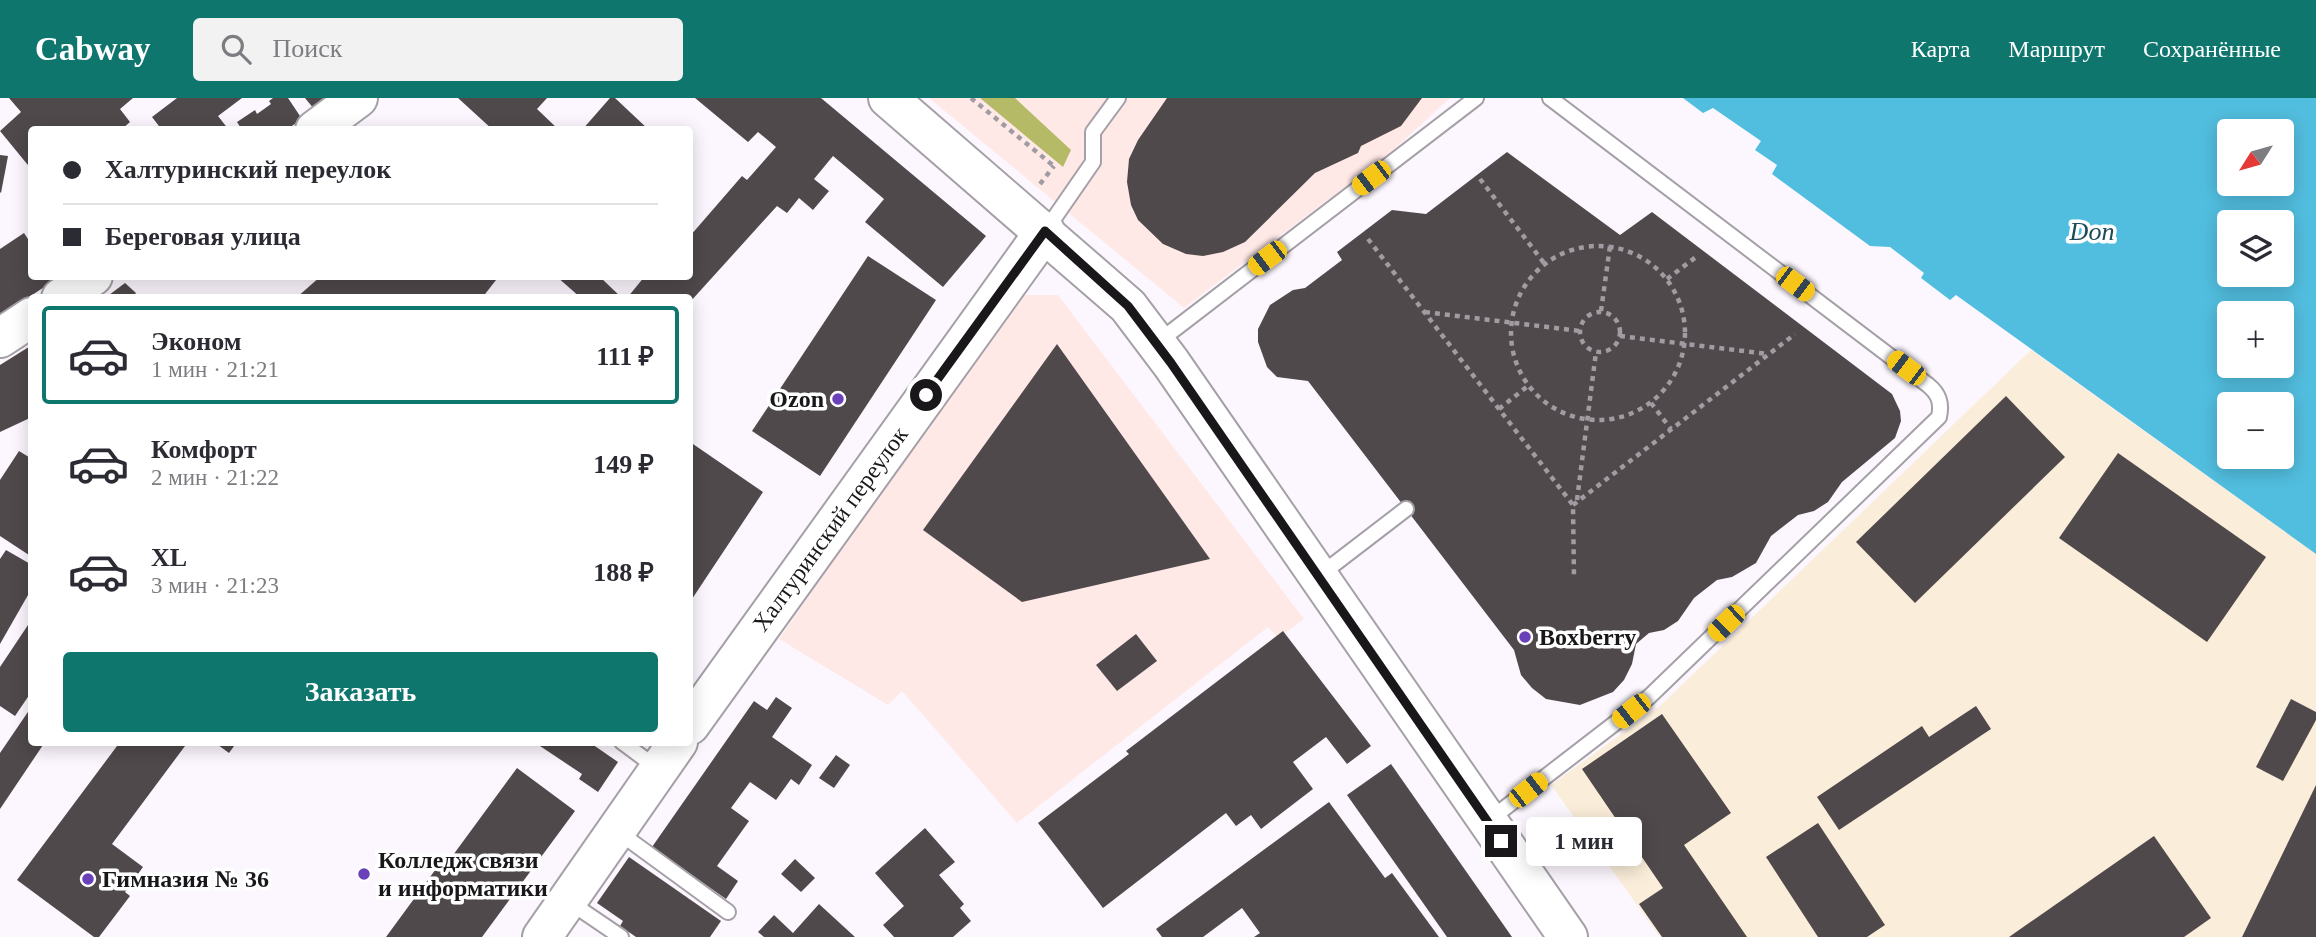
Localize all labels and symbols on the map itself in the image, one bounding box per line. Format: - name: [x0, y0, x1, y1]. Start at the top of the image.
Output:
- north arrow: [2217, 119, 2294, 196]
- car: [1348, 157, 1395, 199]
- water label: Don: [2069, 217, 2114, 246]
- car: [1244, 237, 1291, 279]
- car: [1772, 263, 1819, 305]
- car: [1883, 347, 1930, 389]
- route start: [910, 379, 942, 411]
- place label: Ozon: [769, 386, 824, 412]
- marker: Ozon: [830, 391, 846, 407]
- street label: Халтуринский переулок: [747, 422, 913, 636]
- car: [1704, 601, 1749, 645]
- place label: Boxberry: [1539, 624, 1636, 650]
- marker: Boxberry: [1517, 629, 1533, 645]
- car: [1608, 690, 1655, 732]
- car: [1505, 769, 1552, 811]
- callout: 1 мин: [1526, 816, 1641, 866]
- route end: [1485, 825, 1517, 857]
- place label: Колледж связи и информатики: [378, 847, 548, 901]
- place label: Гимназия № 36: [102, 866, 269, 892]
- marker: Колледж связи и информатики: [356, 866, 372, 882]
- marker: Гимназия № 36: [80, 871, 96, 887]

